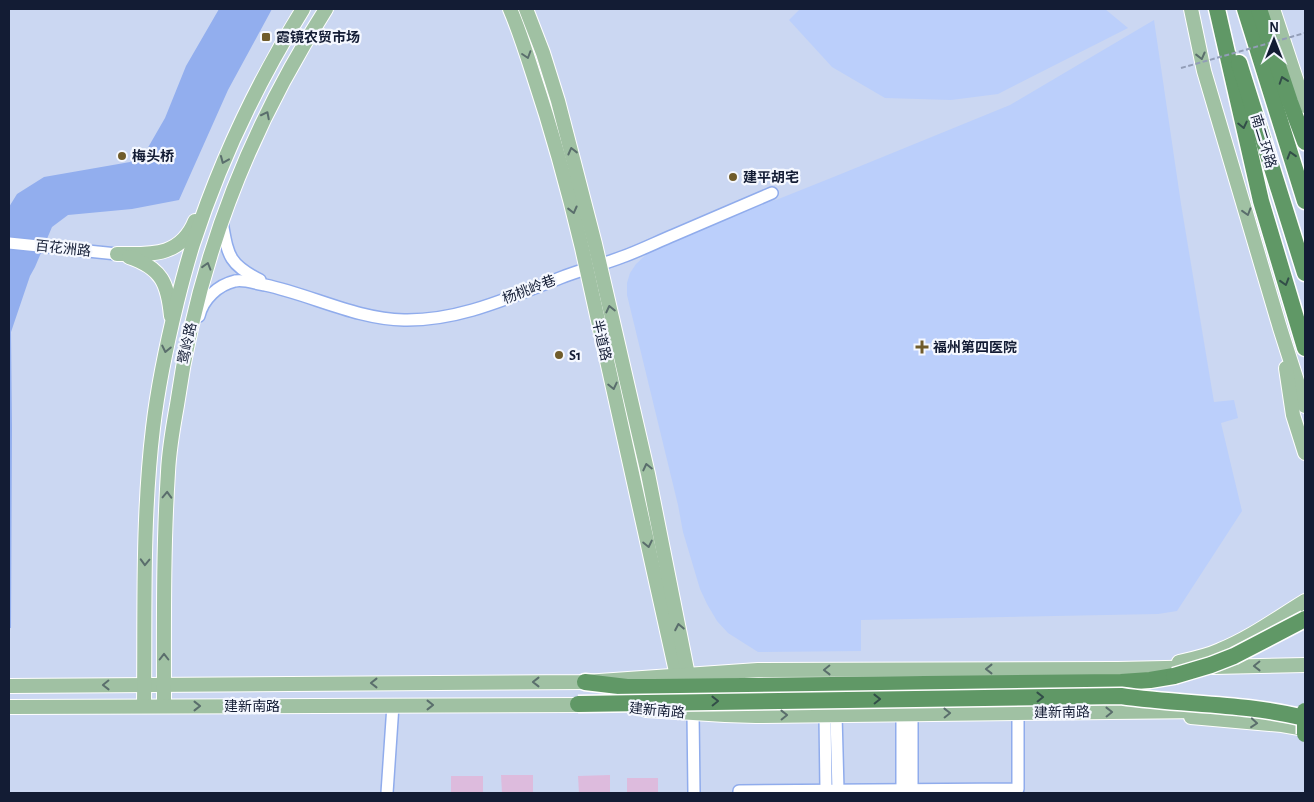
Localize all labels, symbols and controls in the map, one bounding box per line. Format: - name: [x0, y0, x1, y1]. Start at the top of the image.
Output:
- north arrow: [1249, 15, 1299, 65]
- text: N: [1269, 21, 1279, 35]
- place label: 霞镜农贸市场: [276, 29, 360, 45]
- marker: 霞镜农贸市场: [260, 31, 272, 43]
- one-way arrow: [521, 50, 531, 58]
- one-way arrow: [1195, 52, 1206, 61]
- one-way arrow: [1278, 76, 1288, 84]
- one-way arrow: [260, 112, 270, 121]
- street label: 南二环路: [1248, 112, 1279, 170]
- one-way arrow: [1237, 120, 1248, 129]
- one-way arrow: [567, 148, 577, 156]
- place label: 梅头桥: [132, 149, 174, 164]
- marker: 梅头桥: [116, 150, 128, 162]
- one-way arrow: [1286, 151, 1296, 159]
- one-way arrow: [219, 155, 230, 164]
- place label: 建平胡宅: [743, 169, 799, 185]
- marker: 建平胡宅: [727, 171, 739, 183]
- one-way arrow: [567, 206, 578, 215]
- one-way arrow: [1241, 208, 1251, 216]
- street label: 百花洲路: [34, 237, 92, 259]
- one-way arrow: [201, 263, 211, 271]
- street label: 杨桃岭巷: [500, 271, 558, 307]
- one-way arrow: [1280, 277, 1290, 285]
- one-way arrow: [605, 305, 616, 314]
- street label: 半道路: [589, 318, 614, 362]
- street label: 鹭岭路: [175, 321, 199, 365]
- place label: 福州第四医院: [933, 339, 1017, 355]
- marker: 福州第四医院: [915, 340, 929, 354]
- one-way arrow: [161, 344, 172, 353]
- marker: S1: [553, 349, 565, 361]
- place label: S1: [569, 349, 581, 363]
- one-way arrow: [607, 381, 618, 390]
- one-way arrow: [642, 463, 653, 472]
- one-way arrow: [162, 491, 172, 498]
- one-way arrow: [642, 540, 653, 549]
- one-way arrow: [140, 559, 150, 567]
- one-way arrow: [674, 622, 684, 631]
- one-way arrow: [159, 653, 169, 661]
- one-way arrow: [1252, 661, 1260, 671]
- one-way arrow: [985, 664, 992, 674]
- one-way arrow: [822, 665, 830, 675]
- one-way arrow: [532, 677, 540, 687]
- one-way arrow: [369, 678, 377, 688]
- one-way arrow: [102, 680, 110, 690]
- one-way arrow: [1036, 692, 1044, 702]
- one-way arrow: [874, 694, 881, 704]
- one-way arrow: [711, 696, 719, 707]
- street label: 建新南路: [224, 699, 280, 714]
- one-way arrow: [426, 700, 434, 710]
- one-way arrow: [194, 701, 202, 711]
- street label: 建新南路: [628, 701, 686, 720]
- street label: 建新南路: [1034, 705, 1090, 720]
- one-way arrow: [1106, 706, 1114, 717]
- one-way arrow: [943, 708, 951, 719]
- one-way arrow: [781, 710, 789, 720]
- one-way arrow: [1250, 717, 1258, 728]

